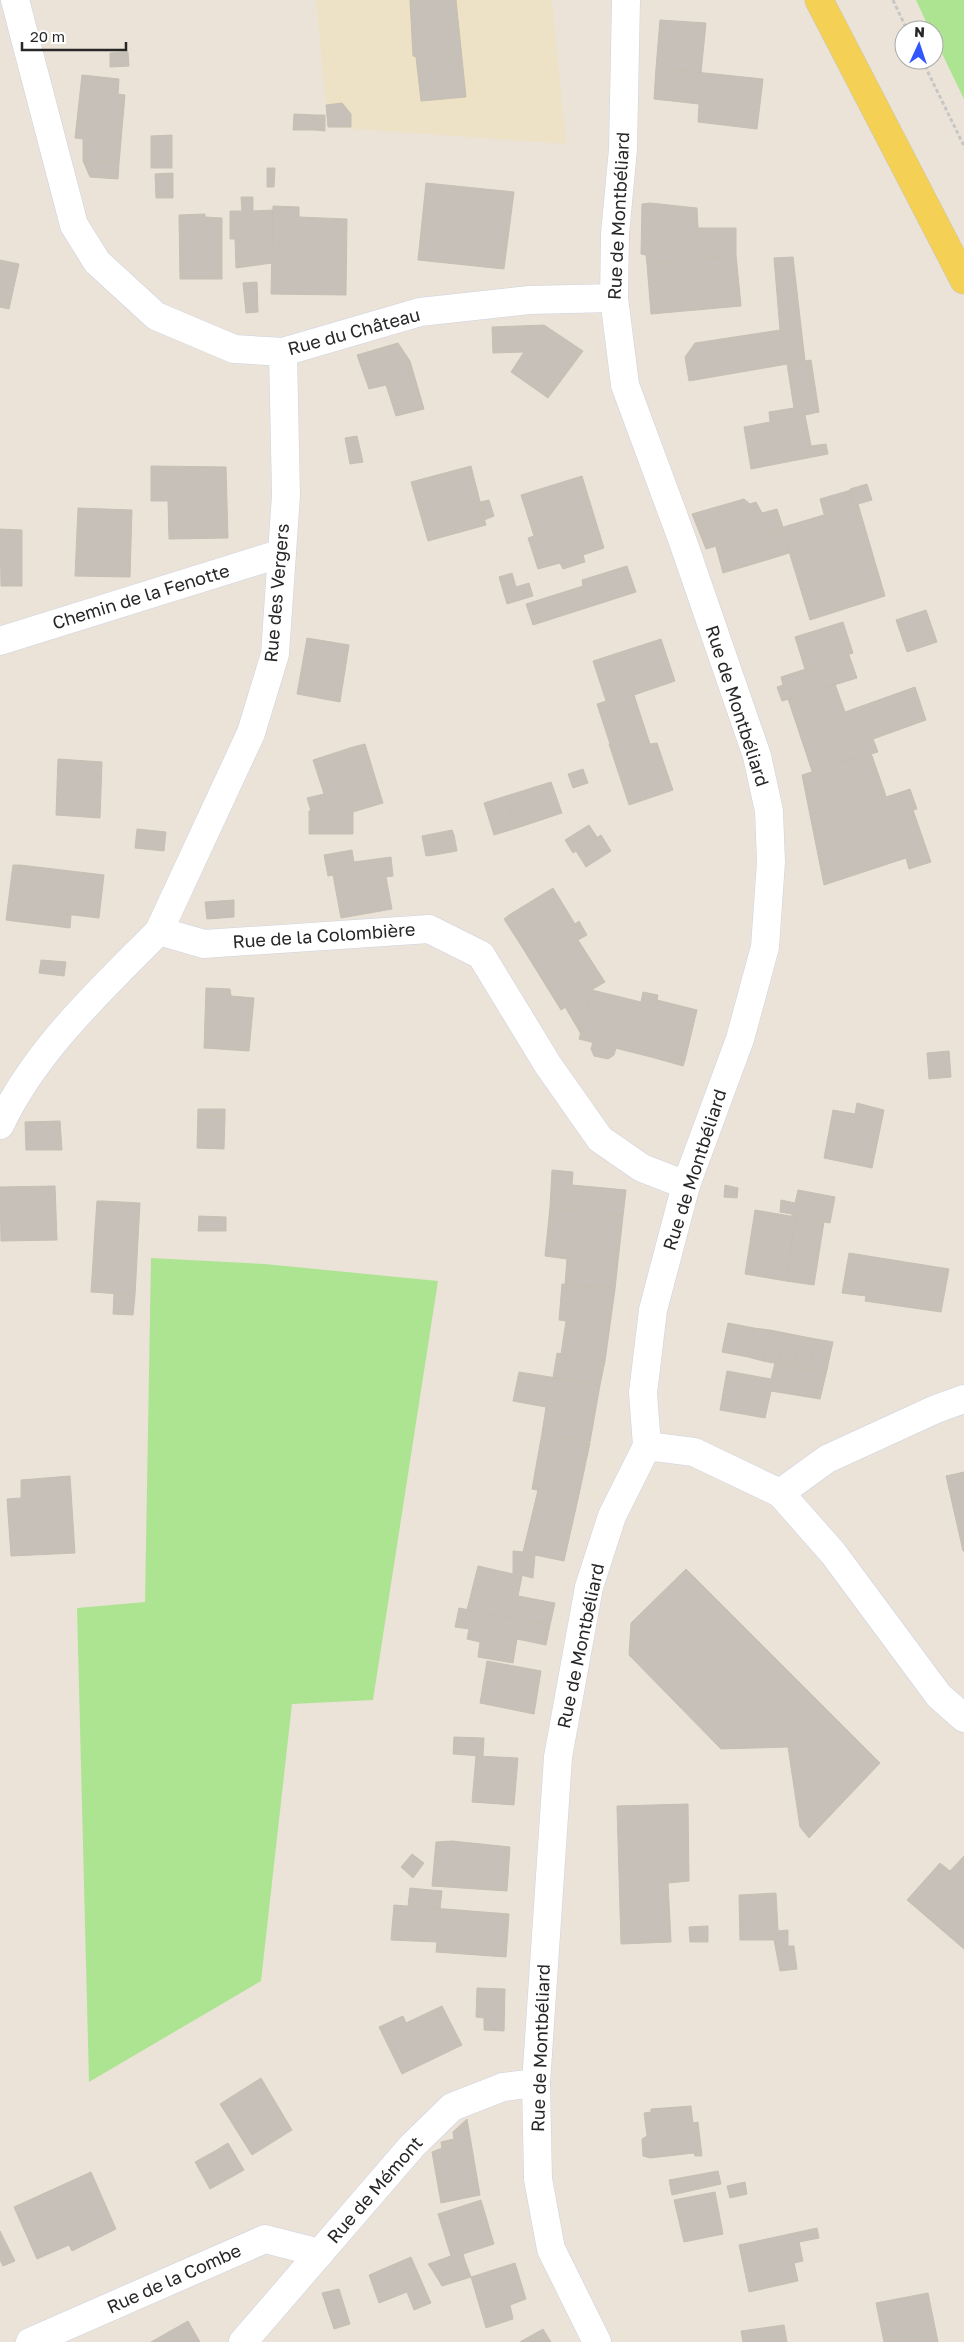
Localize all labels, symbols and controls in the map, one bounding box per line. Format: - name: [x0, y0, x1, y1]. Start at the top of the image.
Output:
- scale bar: [22, 20, 126, 52]
- north arrow: [894, 20, 944, 70]
- text: N: [914, 23, 925, 40]
- text: 20 m: [30, 27, 65, 45]
- street label: Rue de Montbéliard: [603, 131, 633, 301]
- street label: Rue du Château: [285, 303, 422, 359]
- street label: Rue des Vergers: [259, 522, 293, 663]
- street label: Chemin de la Fenotte: [50, 559, 232, 633]
- street label: Rue de Montbéliard: [701, 622, 774, 789]
- street label: Rue de la Colombière: [232, 918, 416, 952]
- street label: Rue de Montbéliard: [658, 1086, 731, 1253]
- street label: Rue de Montbéliard: [552, 1561, 608, 1730]
- street label: Rue de Montbéliard: [526, 1963, 554, 2132]
- street label: Rue de Mémont: [322, 2131, 427, 2247]
- street label: Rue de la Combe: [103, 2239, 244, 2318]

